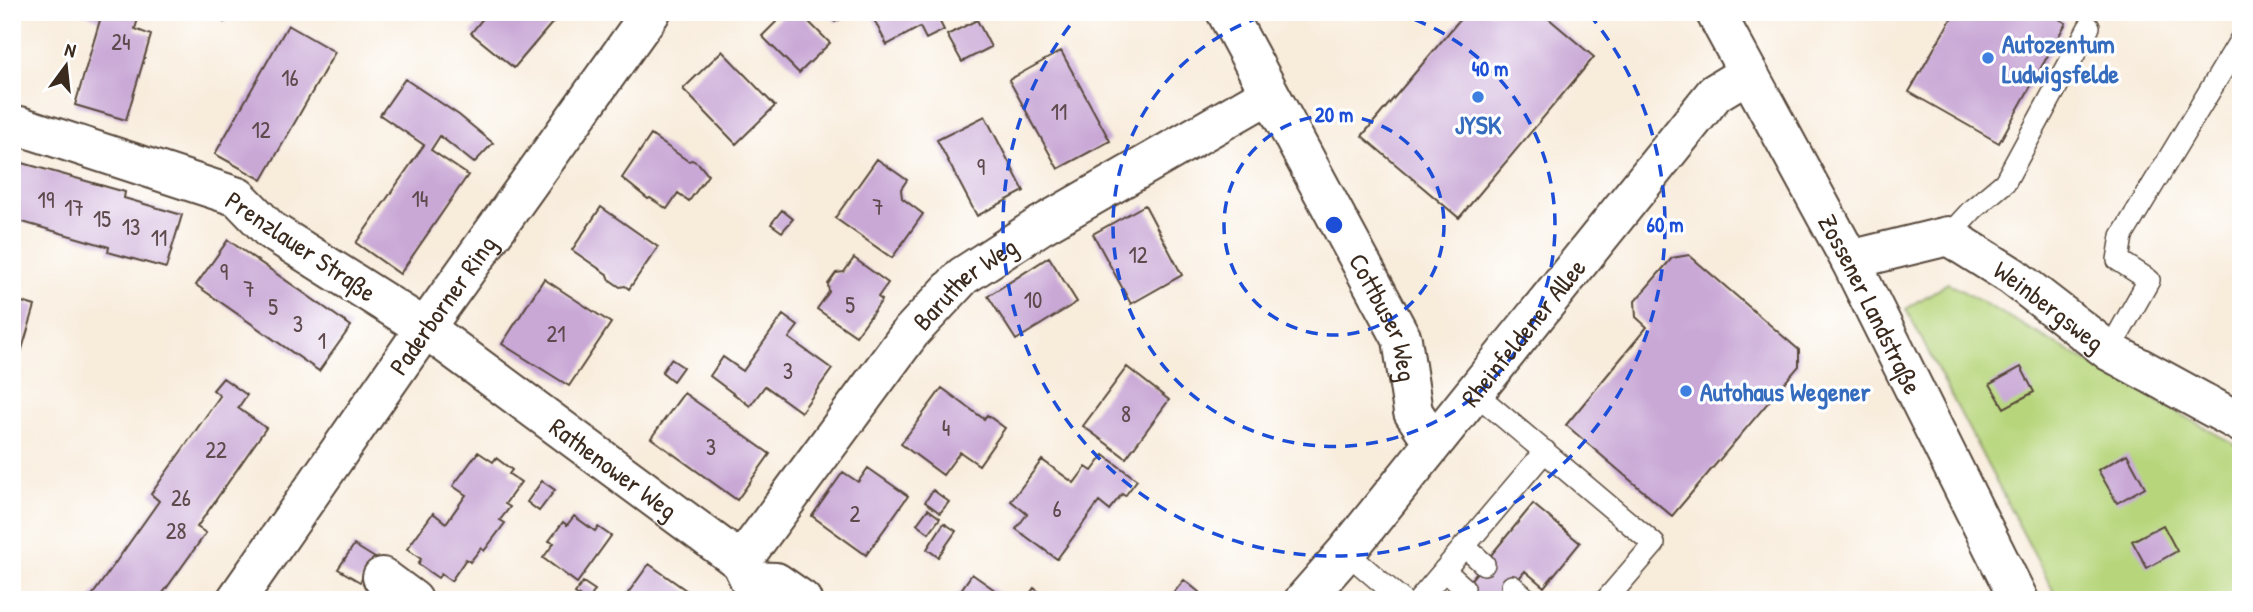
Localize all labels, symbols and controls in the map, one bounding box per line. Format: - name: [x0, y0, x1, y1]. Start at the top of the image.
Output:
- house number: 24: [111, 26, 131, 57]
- place label: Autozentum Ludwigsfelde: [2002, 26, 2119, 92]
- north arrow: [32, 32, 102, 102]
- text: N: [62, 36, 79, 63]
- marker: Autozentum Ludwigsfelde: [1980, 50, 1996, 66]
- text: 40 m: [1472, 54, 1508, 83]
- house number: 16: [281, 62, 299, 93]
- marker: JYSK: [1470, 89, 1486, 105]
- house number: 11: [1051, 96, 1067, 127]
- text: 20 m: [1315, 100, 1353, 129]
- place label: JYSK: [1455, 107, 1502, 142]
- house number: 12: [251, 114, 271, 145]
- house number: 9: [977, 151, 985, 182]
- street label: Prenzlauer Straße: [219, 183, 383, 309]
- house number: 14: [412, 183, 428, 214]
- house number: 19: [38, 184, 54, 215]
- house number: 7: [872, 191, 884, 222]
- house number: 17: [64, 192, 84, 223]
- house number: 15: [93, 203, 111, 234]
- street label: Zossener Landstraße: [1811, 208, 1931, 400]
- text: 60 m: [1647, 210, 1683, 239]
- house number: 13: [122, 211, 140, 242]
- centre of rings: [1322, 213, 1346, 237]
- house number: 11: [151, 222, 167, 253]
- street label: Paderborner Ring: [380, 228, 504, 382]
- street label: Baruther Weg: [904, 228, 1023, 337]
- house number: 12: [1128, 239, 1148, 270]
- street label: Cottbuser Weg: [1341, 247, 1426, 384]
- street label: Rheinfeldener Allee: [1453, 251, 1593, 413]
- street label: Weinbergsweg: [1988, 252, 2112, 359]
- house number: 9: [220, 256, 228, 287]
- house number: 7: [243, 273, 255, 304]
- house number: 10: [1024, 284, 1042, 315]
- house number: 5: [845, 289, 855, 320]
- house number: 5: [268, 291, 278, 322]
- house number: 3: [293, 308, 303, 339]
- house number: 21: [546, 318, 566, 349]
- house number: 1: [318, 325, 326, 356]
- house number: 3: [783, 355, 793, 386]
- place label: Autohaus Wegener: [1700, 374, 1871, 410]
- marker: Autohaus Wegener: [1678, 383, 1694, 399]
- house number: 8: [1121, 398, 1131, 429]
- street label: Rathenower Weg: [543, 409, 685, 527]
- house number: 4: [942, 412, 950, 443]
- house number: 3: [706, 431, 716, 462]
- house number: 22: [205, 434, 227, 465]
- house number: 26: [171, 482, 191, 513]
- house number: 6: [1052, 493, 1062, 524]
- house number: 2: [850, 498, 861, 529]
- house number: 28: [166, 515, 186, 546]

